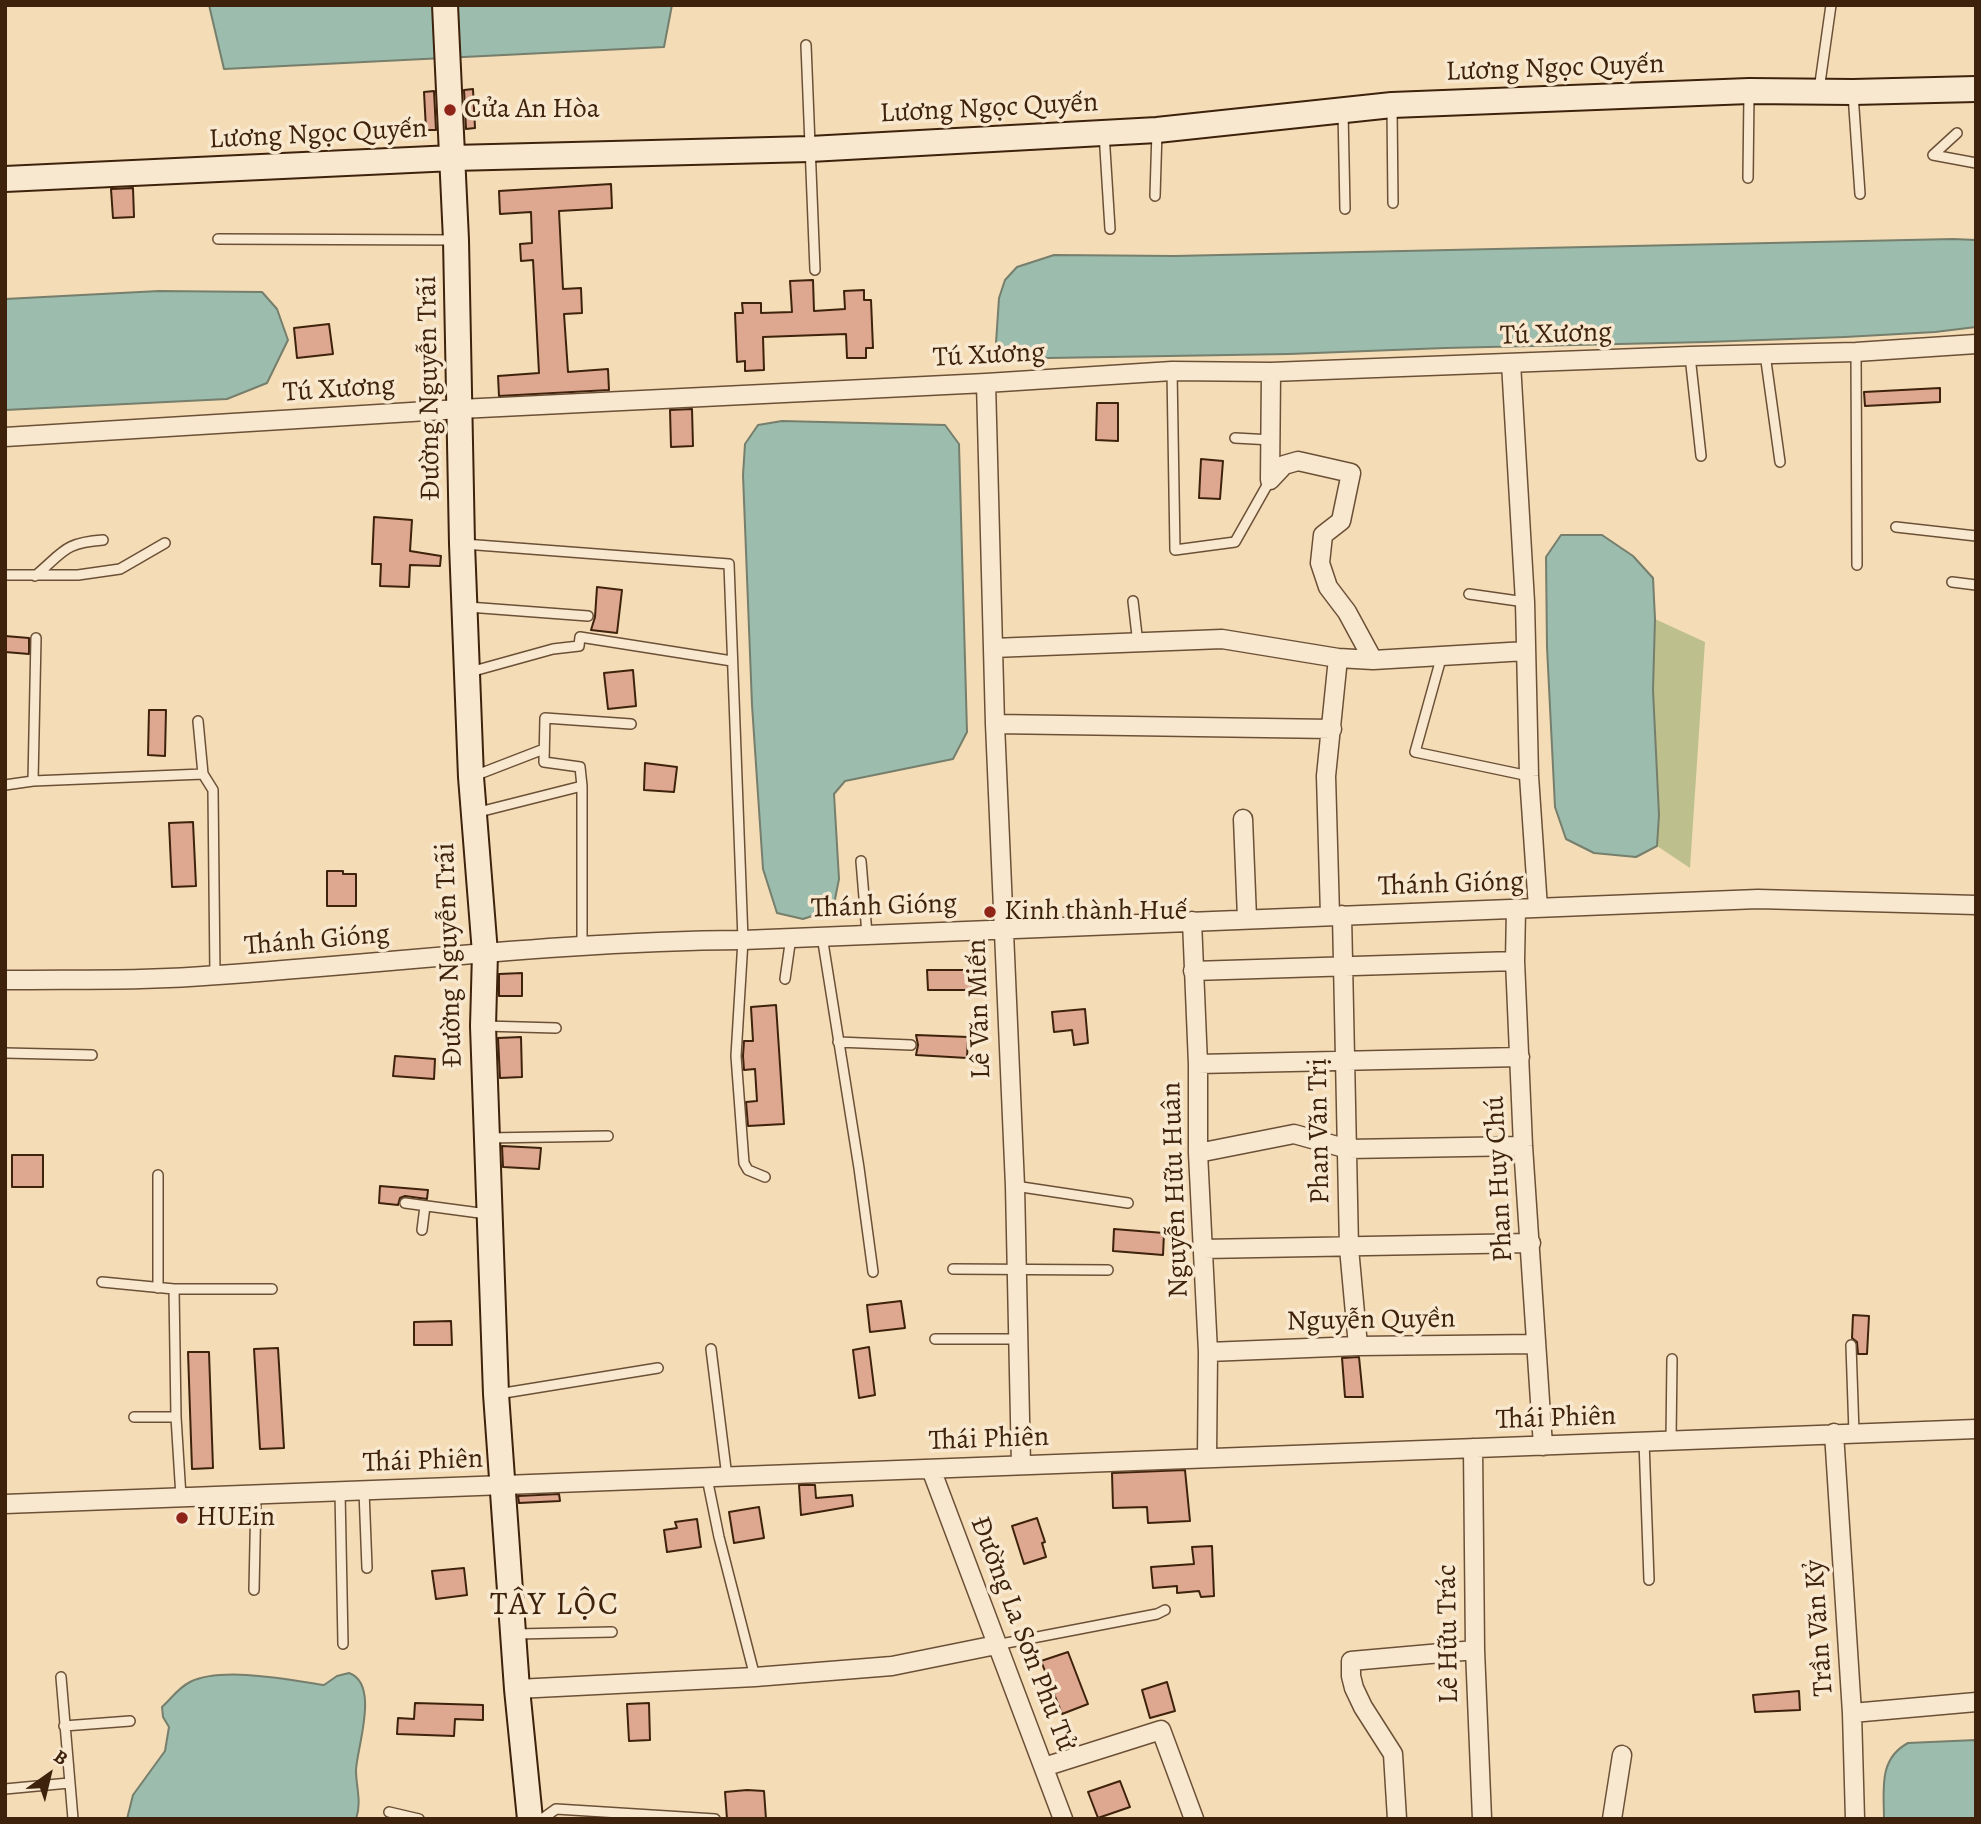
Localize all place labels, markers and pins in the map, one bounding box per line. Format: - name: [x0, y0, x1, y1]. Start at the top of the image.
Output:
- place label: Cửa An Hòa: [464, 93, 600, 127]
- marker: Cửa An Hòa: [442, 102, 458, 118]
- place label: Kinh thành Huế: [1004, 895, 1187, 929]
- marker: Kinh thành Huế: [982, 904, 998, 920]
- place label: HUEin: [196, 1501, 275, 1535]
- marker: HUEin: [174, 1510, 190, 1526]

